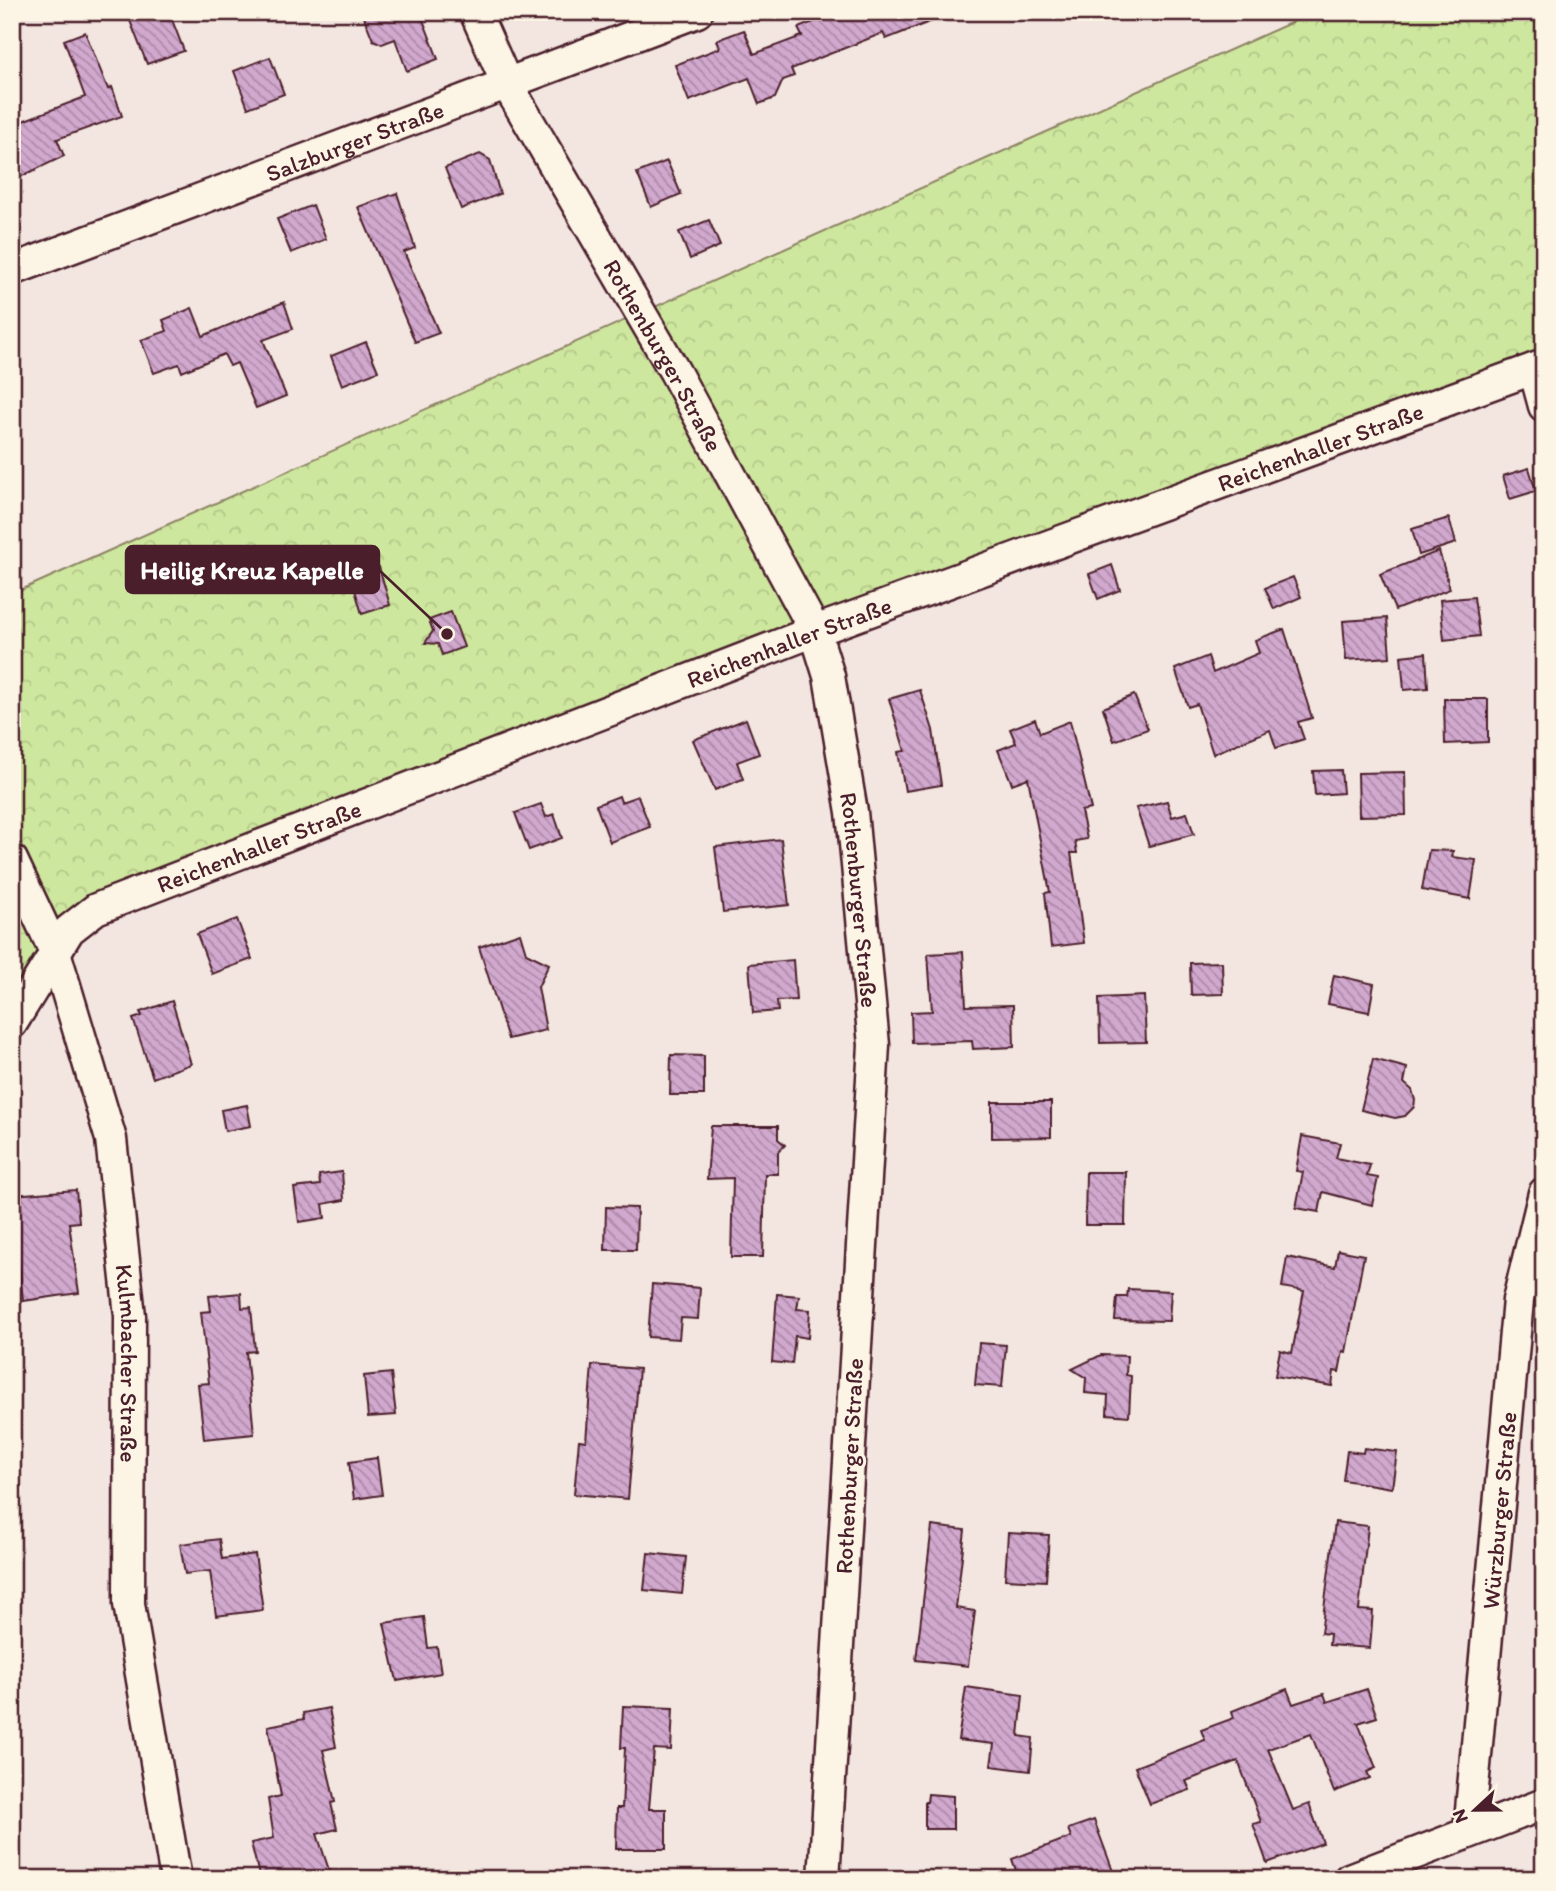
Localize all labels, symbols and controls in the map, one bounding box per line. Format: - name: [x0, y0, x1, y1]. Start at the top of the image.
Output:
- street label: Salzburger Straße: [261, 94, 448, 188]
- street label: Rothenburger Straße: [598, 254, 730, 456]
- street label: Reichenhaller Straße: [1213, 396, 1427, 497]
- callout: Heilig Kreuz Kapelle: [126, 546, 379, 593]
- text: Heilig Kreuz Kapelle: [140, 554, 364, 586]
- street label: Reichenhaller Straße: [682, 590, 895, 694]
- street label: Rothenburger Straße: [834, 790, 885, 1009]
- street label: Reichenhaller Straße: [153, 793, 365, 899]
- street label: Kulmbacher Straße: [110, 1262, 145, 1463]
- street label: Rothenburger Straße: [829, 1357, 869, 1575]
- street label: Würzburger Straße: [1475, 1410, 1522, 1610]
- north arrow: [1440, 1776, 1510, 1846]
- text: N: [1447, 1806, 1473, 1826]

